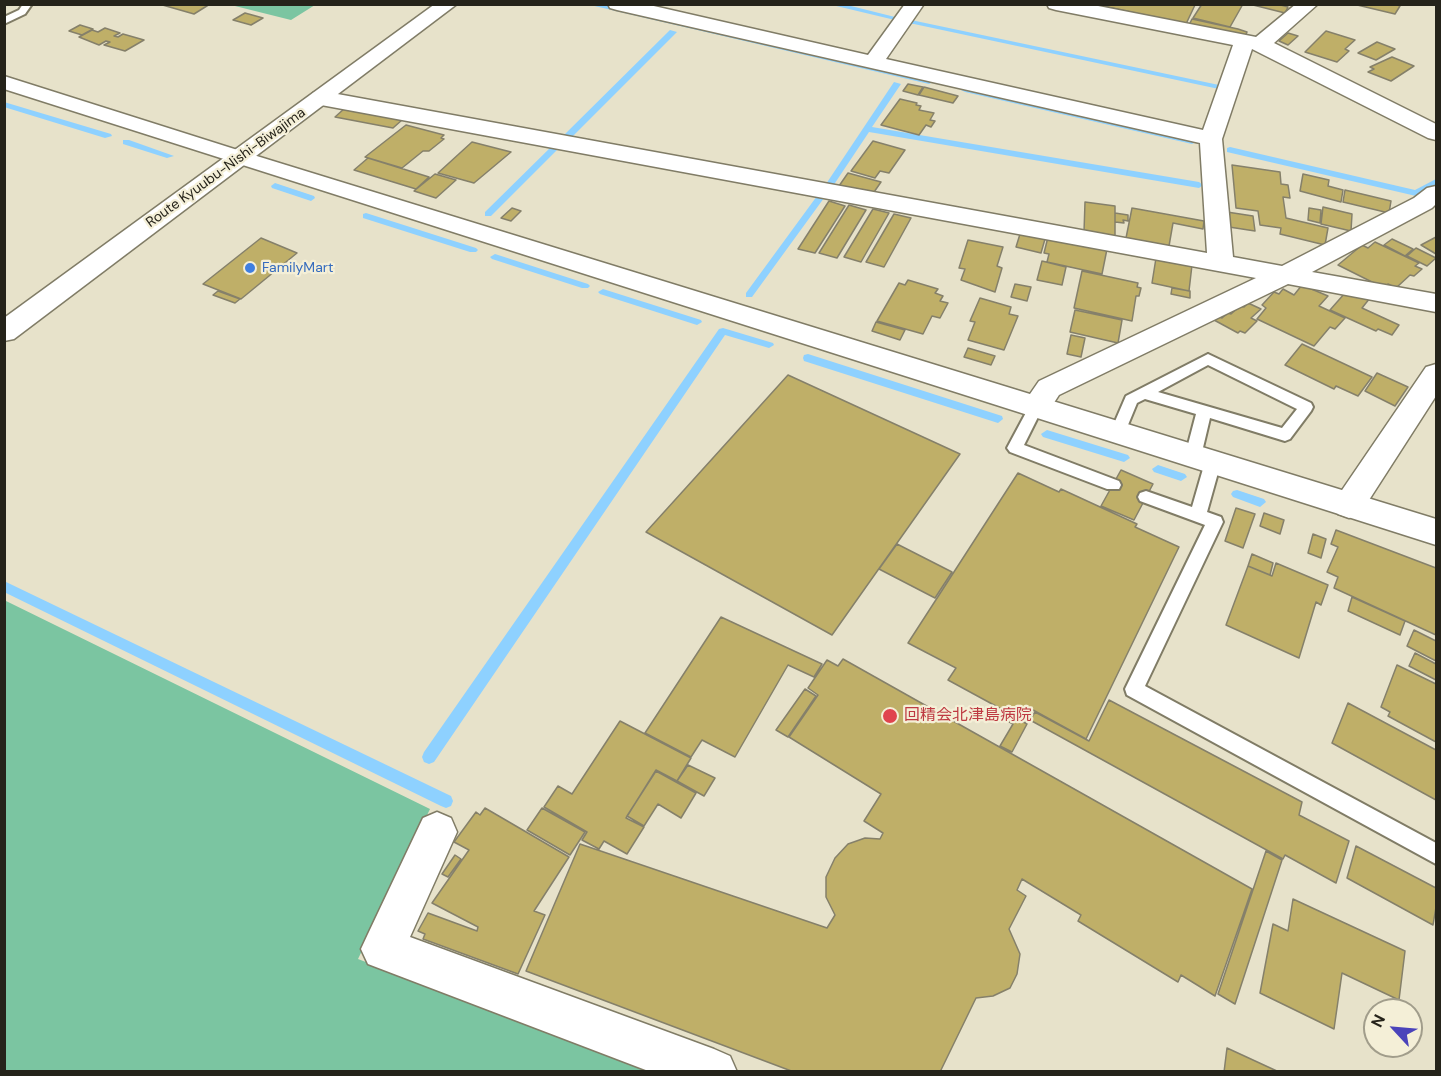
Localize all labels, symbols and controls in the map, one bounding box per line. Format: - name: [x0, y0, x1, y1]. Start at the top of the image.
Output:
- street label: Route Kyuubu-Nishi-Biwajima: [143, 105, 309, 231]
- place label: FamilyMart: [262, 260, 333, 276]
- marker: FamilyMart: [243, 261, 257, 275]
- place label: 回精会北津島病院: [904, 706, 1032, 726]
- marker: 回精会北津島病院: [881, 707, 899, 725]
- north arrow: [1363, 998, 1423, 1058]
- text: N: [1366, 1011, 1390, 1031]

